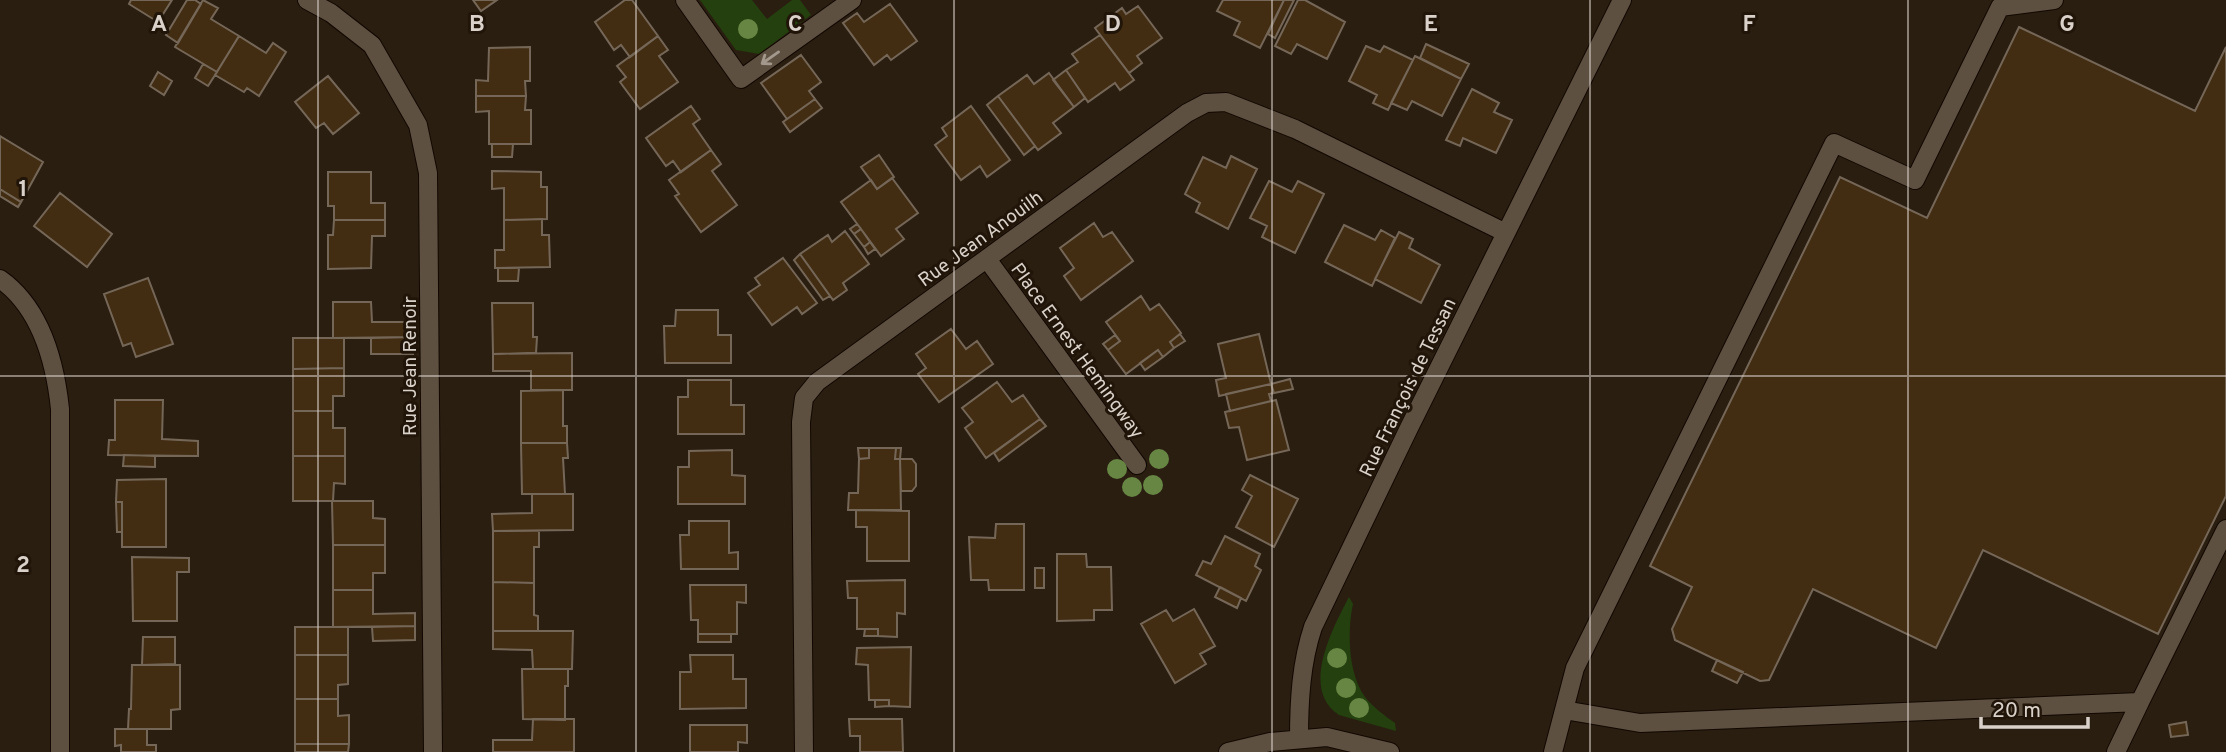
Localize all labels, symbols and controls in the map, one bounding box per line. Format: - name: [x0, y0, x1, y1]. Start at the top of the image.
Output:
- text: A: [151, 11, 167, 40]
- text: B: [469, 11, 485, 40]
- text: C: [788, 11, 802, 40]
- text: D: [1105, 11, 1121, 40]
- text: E: [1424, 11, 1438, 40]
- text: F: [1742, 11, 1756, 40]
- text: G: [2059, 11, 2075, 40]
- one-way arrow: [761, 51, 780, 66]
- text: 1: [18, 176, 28, 205]
- street label: Rue Jean Anouilh: [914, 186, 1048, 293]
- street label: Place Ernest Hemingway: [1005, 259, 1148, 444]
- street label: Rue François de Tessan: [1355, 294, 1463, 481]
- street label: Rue Jean Renoir: [399, 295, 423, 436]
- text: 2: [16, 552, 30, 581]
- scale bar: [1981, 686, 2088, 730]
- text: 20 m: [1992, 698, 2041, 725]

